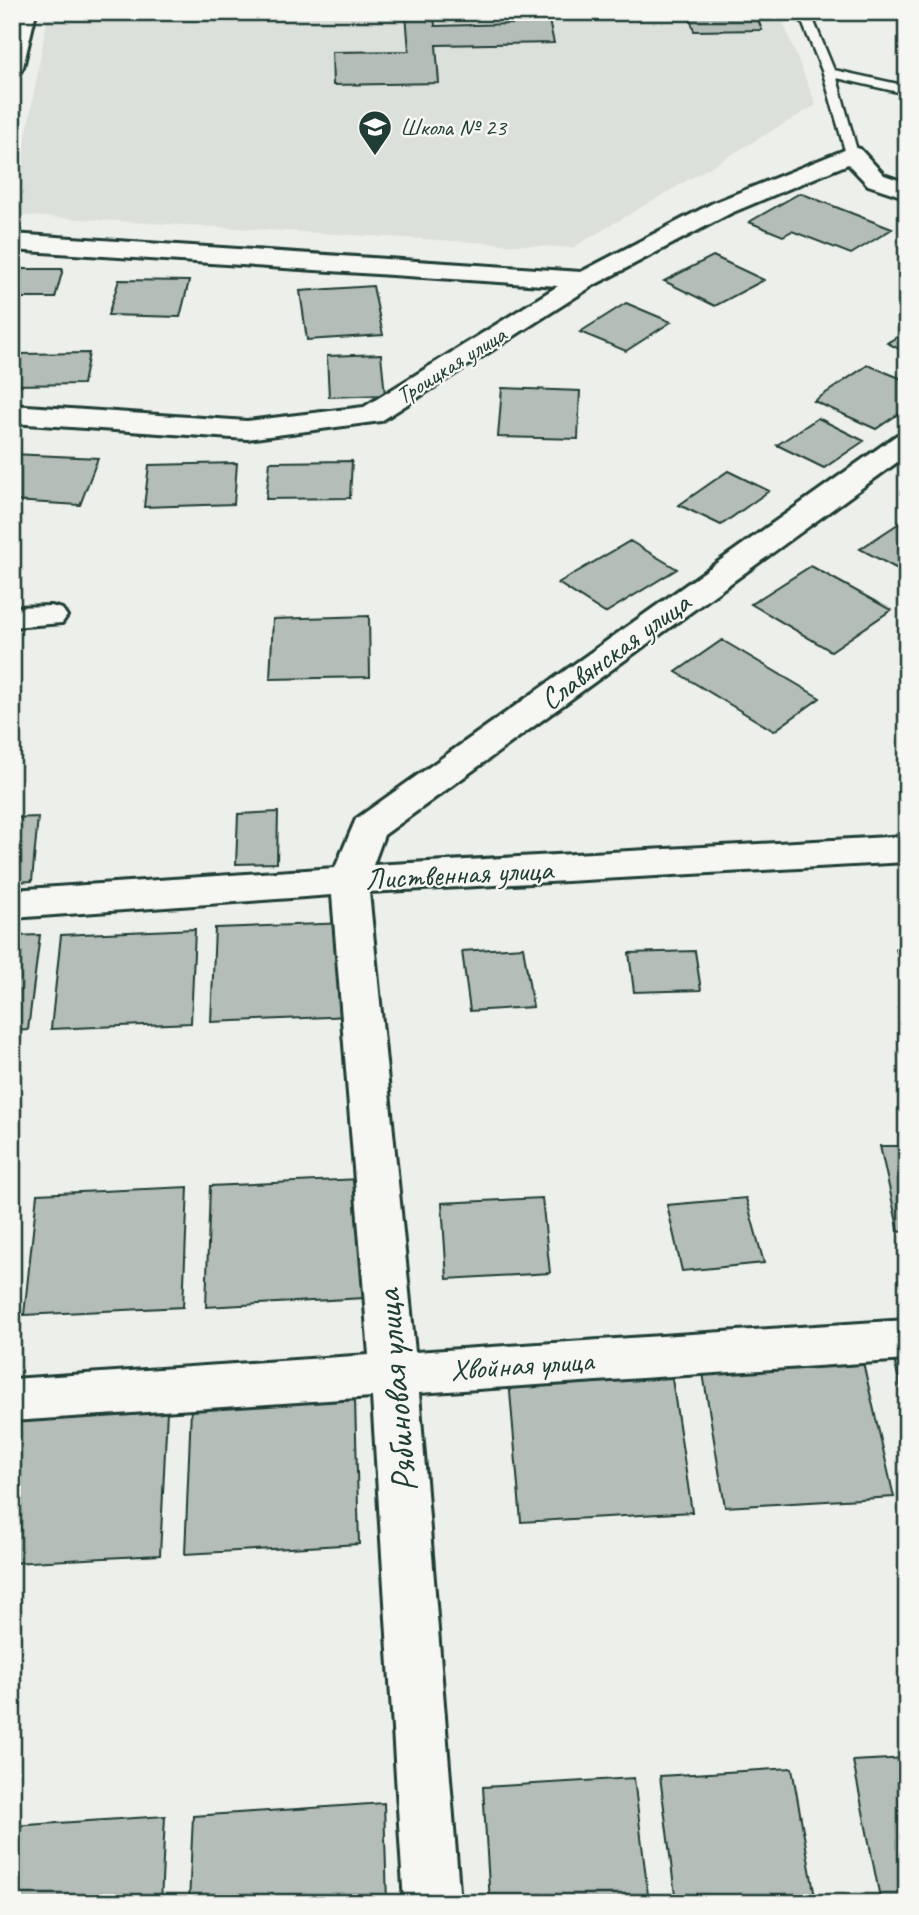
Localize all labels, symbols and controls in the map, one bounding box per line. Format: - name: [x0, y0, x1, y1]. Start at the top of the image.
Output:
- school or university icon: Школа № 23: [356, 108, 394, 157]
- place label: Школа № 23: [400, 112, 508, 142]
- street label: Троицкая улица: [390, 319, 513, 411]
- street label: Славянская улица: [532, 583, 699, 718]
- street label: Лиственная улица: [364, 850, 556, 898]
- street label: Рябиновая улица: [363, 1286, 428, 1494]
- street label: Хвойная улица: [449, 1341, 597, 1389]

